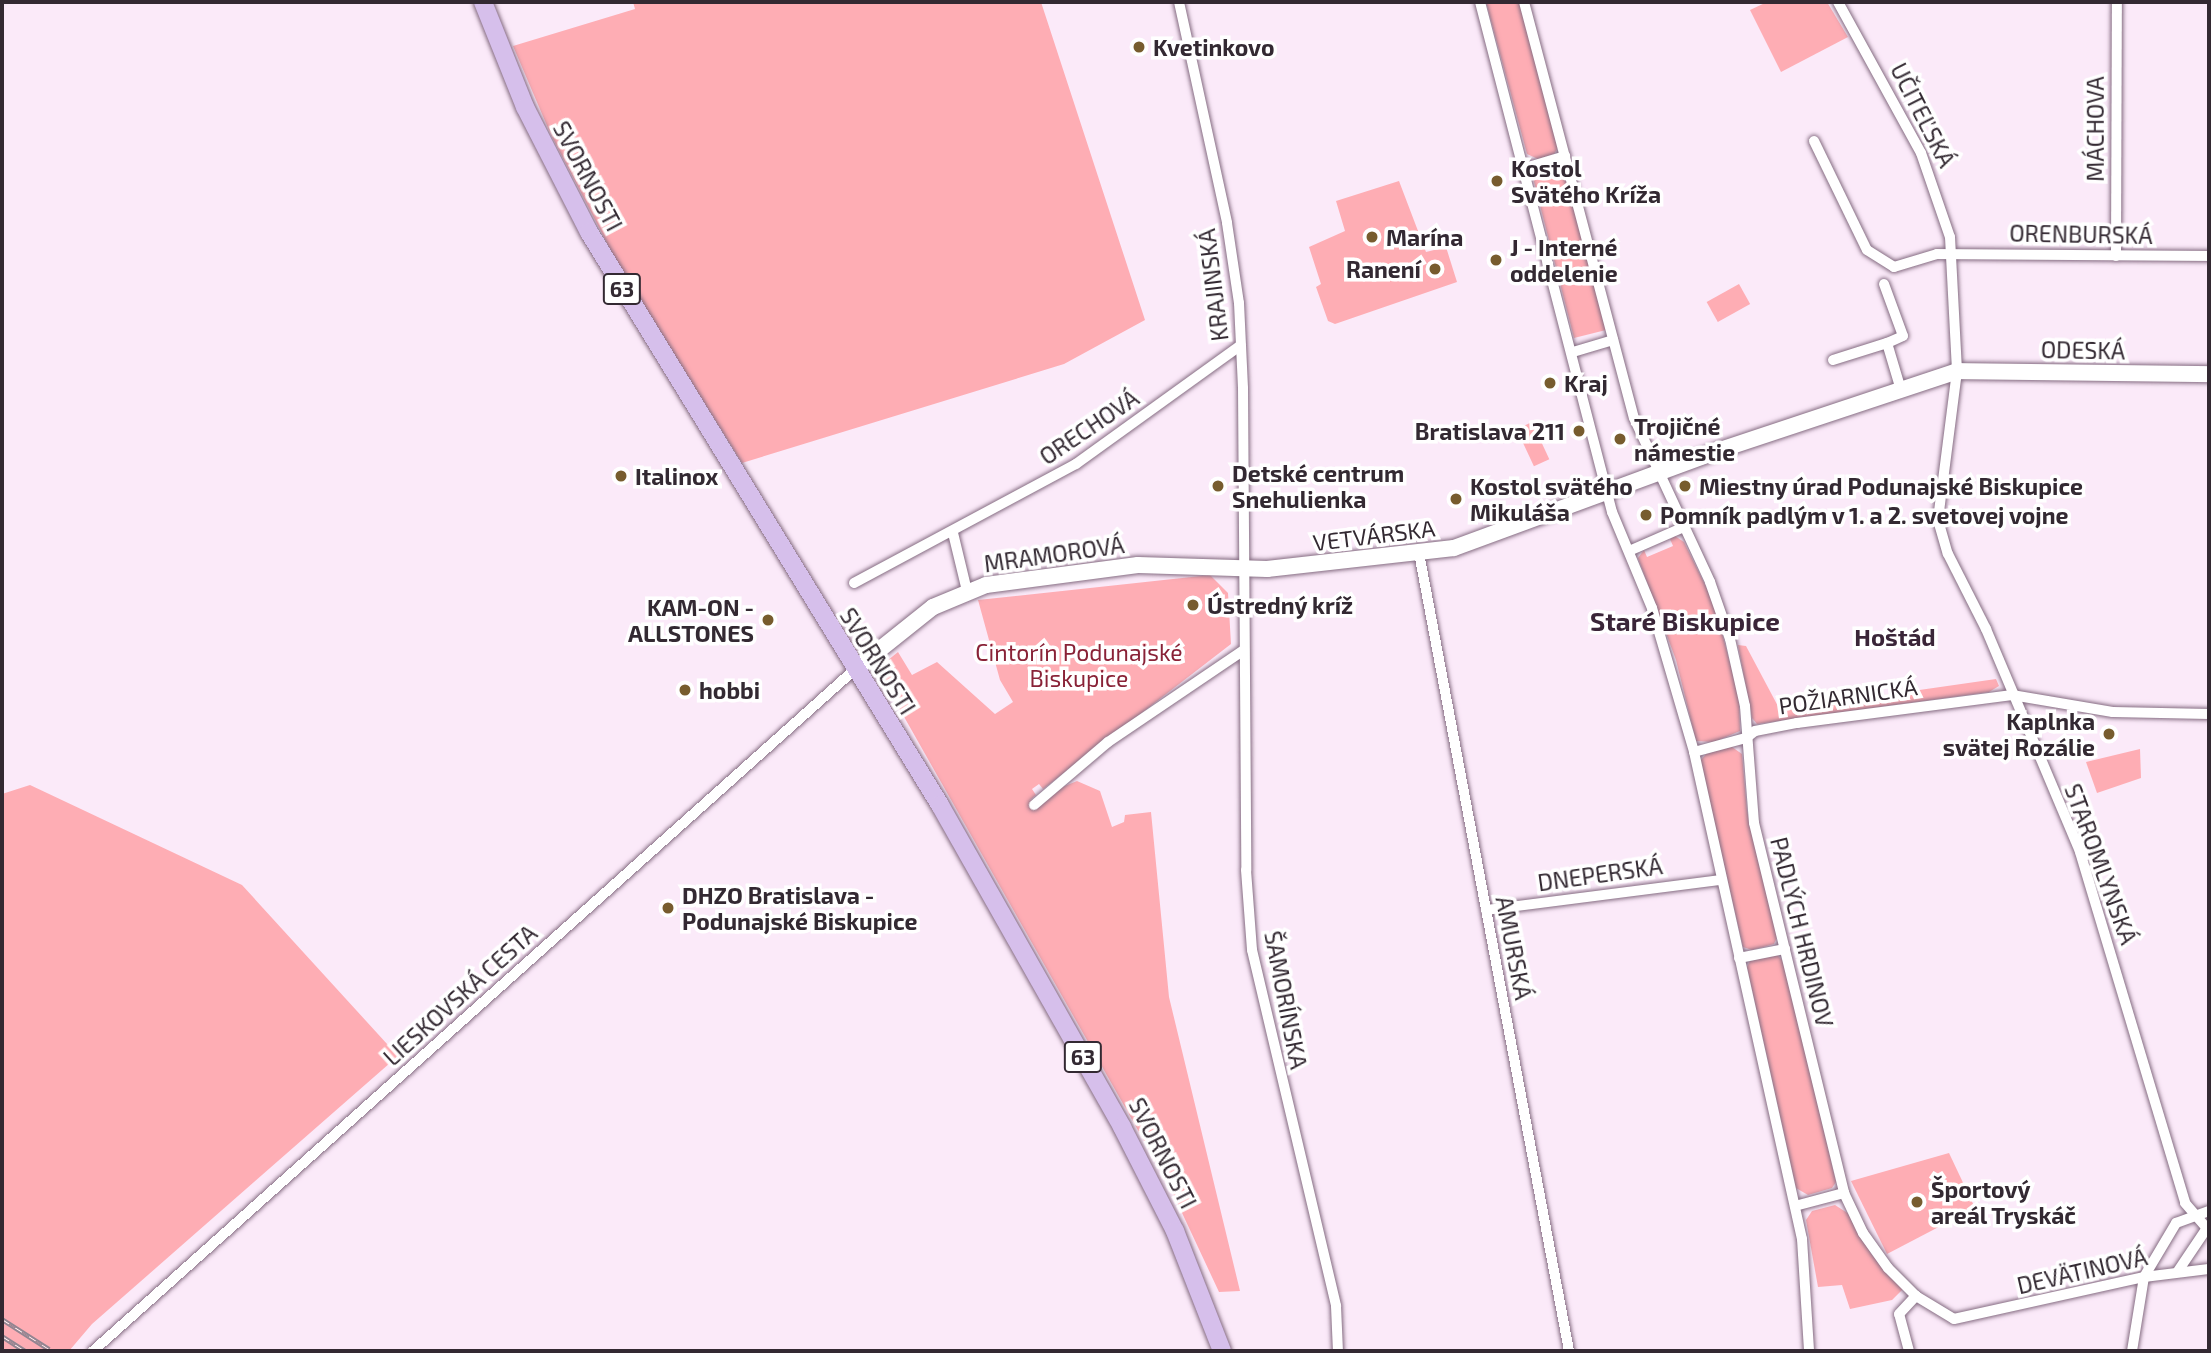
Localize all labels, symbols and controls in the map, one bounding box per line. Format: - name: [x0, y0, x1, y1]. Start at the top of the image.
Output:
- place label: Kvetinkovo: [1153, 33, 1274, 61]
- marker: Kvetinkovo: [1131, 39, 1147, 55]
- street label: UČITEĽSKÁ: [1885, 58, 1961, 172]
- street label: MÁCHOVA: [2081, 76, 2109, 182]
- street label: SVORNOSTI: [548, 116, 628, 236]
- place label: Kostol Svätého Kríža: [1511, 154, 1661, 208]
- marker: Kostol Svätého Kríža: [1489, 173, 1505, 189]
- street label: ORENBURSKÁ: [2009, 219, 2153, 249]
- place label: Marína: [1386, 223, 1463, 251]
- street label: KRAJINSKÁ: [1192, 227, 1234, 343]
- marker: Marína: [1364, 229, 1380, 245]
- place label: J - Interné oddelenie: [1510, 233, 1618, 287]
- marker: J - Interné oddelenie: [1488, 252, 1504, 268]
- place label: Ranení: [1346, 255, 1421, 283]
- marker: Ranení: [1427, 261, 1443, 277]
- road number: 63: [603, 272, 641, 306]
- street label: ODESKÁ: [2041, 335, 2125, 365]
- place label: Kraj: [1564, 369, 1608, 397]
- marker: Kraj: [1542, 375, 1558, 391]
- street label: ORECHOVÁ: [1034, 384, 1144, 470]
- place label: Trojičné námestie: [1634, 412, 1735, 466]
- place label: Bratislava 211: [1415, 417, 1565, 445]
- marker: Bratislava 211: [1571, 423, 1587, 439]
- marker: Trojičné námestie: [1612, 431, 1628, 447]
- place label: Detské centrum Snehulienka: [1232, 459, 1404, 513]
- place label: Italinox: [635, 462, 718, 490]
- marker: Italinox: [613, 468, 629, 484]
- place label: Kostol svätého Mikuláša: [1470, 472, 1633, 526]
- place label: Miestny úrad Podunajské Biskupice: [1699, 472, 2083, 500]
- marker: Detské centrum Snehulienka: [1210, 478, 1226, 494]
- marker: Miestny úrad Podunajské Biskupice: [1677, 478, 1693, 494]
- marker: Kostol svätého Mikuláša: [1448, 491, 1464, 507]
- place label: Pomník padlým v 1. a 2. svetovej vojne: [1660, 501, 2070, 529]
- marker: Pomník padlým v 1. a 2. svetovej vojne: [1638, 507, 1654, 523]
- street label: VETVÁRSKA: [1311, 514, 1437, 556]
- street label: MRAMOROVÁ: [982, 531, 1126, 577]
- place label: Ústredný kríž: [1207, 591, 1354, 619]
- place label: KAM-ON - ALLSTONES: [628, 593, 754, 647]
- marker: Ústredný kríž: [1185, 597, 1201, 613]
- street label: SVORNOSTI: [834, 603, 922, 719]
- district label: Staré Biskupice: [1590, 605, 1780, 637]
- marker: KAM-ON - ALLSTONES: [760, 612, 776, 628]
- district label: Hoštád: [1854, 623, 1936, 651]
- park label: Cintorín Podunajské Biskupice: [975, 638, 1183, 692]
- street label: POŽIARNICKÁ: [1777, 673, 1919, 719]
- place label: hobbi: [699, 676, 760, 704]
- marker: hobbi: [677, 682, 693, 698]
- place label: Kaplnka svätej Rozálie: [1943, 707, 2095, 761]
- marker: Kaplnka svätej Rozálie: [2101, 726, 2117, 742]
- street label: STAROMLYNSKÁ: [2059, 780, 2143, 948]
- street label: PADLÝCH HRDINOV: [1765, 834, 1839, 1030]
- street label: DNEPERSKÁ: [1536, 852, 1664, 896]
- place label: DHZO Bratislava - Podunajské Biskupice: [682, 881, 917, 935]
- street label: AMURSKÁ: [1490, 894, 1538, 1002]
- marker: DHZO Bratislava - Podunajské Biskupice: [660, 900, 676, 916]
- street label: LIESKOVSKÁ CESTA: [378, 919, 542, 1071]
- street label: ŠAMORÍNSKA: [1259, 929, 1313, 1071]
- road number: 63: [1064, 1040, 1102, 1074]
- street label: SVORNOSTI: [1123, 1093, 1203, 1213]
- place label: Športový areál Tryskáč: [1931, 1175, 2077, 1229]
- marker: Športový areál Tryskáč: [1909, 1194, 1925, 1210]
- street label: DEVÄTINOVÁ: [2014, 1243, 2150, 1299]

